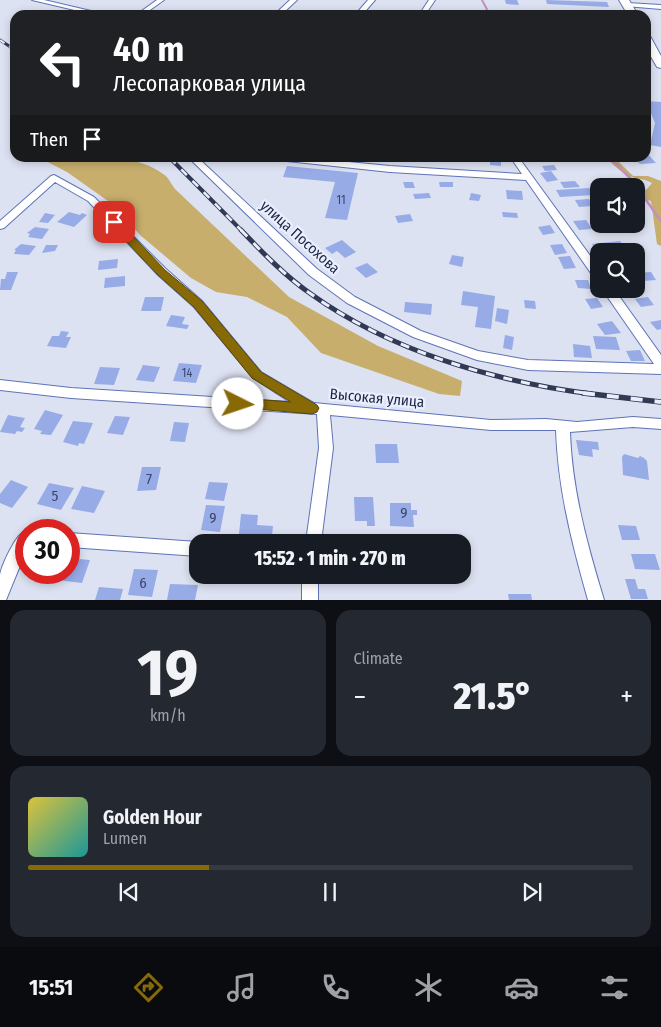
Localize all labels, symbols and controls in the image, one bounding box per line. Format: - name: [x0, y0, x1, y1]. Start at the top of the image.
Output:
- text: 40 m: [113, 28, 184, 70]
- icon: left: [30, 30, 95, 95]
- text: Лесопарковая улица: [113, 70, 306, 97]
- icon: arrive: [78, 125, 106, 153]
- text: Then: [30, 128, 68, 151]
- map controls: [590, 178, 645, 298]
- button: sound: [590, 178, 645, 233]
- house number: 11: [336, 193, 346, 207]
- street label: улица Посохова: [256, 197, 344, 277]
- pin: [93, 201, 135, 243]
- icon: arrive: [100, 208, 128, 236]
- button: search: [590, 243, 645, 298]
- house number: 14: [182, 366, 192, 380]
- position arrow: [211, 377, 263, 429]
- street label: Высокая улица: [329, 385, 425, 411]
- house number: 7: [146, 470, 152, 488]
- house number: 5: [52, 487, 59, 505]
- house number: 9: [400, 504, 408, 522]
- house number: 9: [209, 509, 217, 527]
- speed limit sign: 30: [15, 519, 80, 584]
- text: 15:52 · 1 min · 270 m: [254, 547, 406, 570]
- house number: 6: [139, 574, 147, 592]
- text: 19: [137, 634, 198, 712]
- text: Climate: [354, 649, 403, 668]
- text: 21.5°: [454, 673, 533, 719]
- text: −: [354, 680, 366, 713]
- text: +: [620, 680, 633, 713]
- text: km/h: [150, 706, 186, 725]
- text: Golden Hour: [103, 806, 202, 829]
- text: Lumen: [103, 829, 147, 848]
- icon: previous: [115, 878, 143, 906]
- icon: pause: [316, 878, 344, 906]
- icon: next: [518, 878, 546, 906]
- icon: directions: [131, 970, 166, 1005]
- icon: music: [224, 970, 259, 1005]
- icon: phone: [318, 970, 353, 1005]
- icon: climate: [411, 970, 446, 1005]
- icon: car: [504, 970, 539, 1005]
- icon: filters: [597, 970, 632, 1005]
- text: 15:51: [29, 974, 73, 1001]

